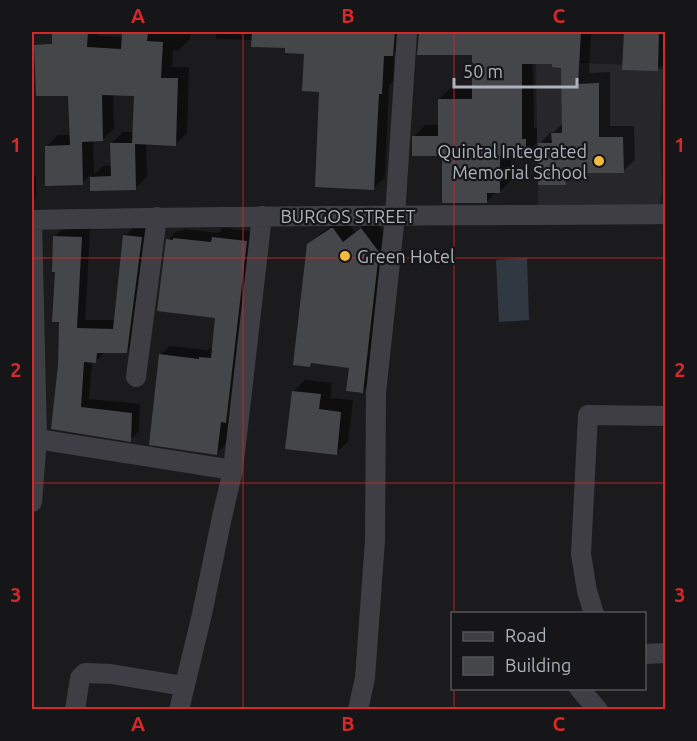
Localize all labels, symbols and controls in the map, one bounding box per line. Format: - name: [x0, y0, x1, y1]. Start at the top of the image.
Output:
- text: A: [131, 4, 145, 27]
- text: B: [341, 4, 355, 27]
- text: C: [553, 4, 566, 27]
- scale bar: [454, 51, 577, 89]
- text: 50 m: [463, 61, 503, 81]
- text: 1: [10, 133, 22, 156]
- text: 1: [674, 133, 686, 156]
- place label: Quintal Integrated Memorial School: [437, 141, 587, 182]
- marker: Quintal Integrated Memorial School: [592, 154, 606, 168]
- street label: BURGOS STREET: [280, 206, 416, 226]
- place label: Green Hotel: [357, 246, 455, 266]
- marker: Green Hotel: [338, 249, 352, 263]
- text: 2: [10, 358, 22, 381]
- text: 2: [674, 358, 686, 381]
- text: 3: [10, 583, 22, 606]
- text: 3: [674, 583, 686, 606]
- legend: [451, 612, 646, 690]
- text: Road: [505, 625, 547, 645]
- text: Building: [505, 655, 571, 675]
- text: A: [131, 712, 145, 735]
- text: B: [341, 712, 355, 735]
- text: C: [553, 712, 566, 735]

